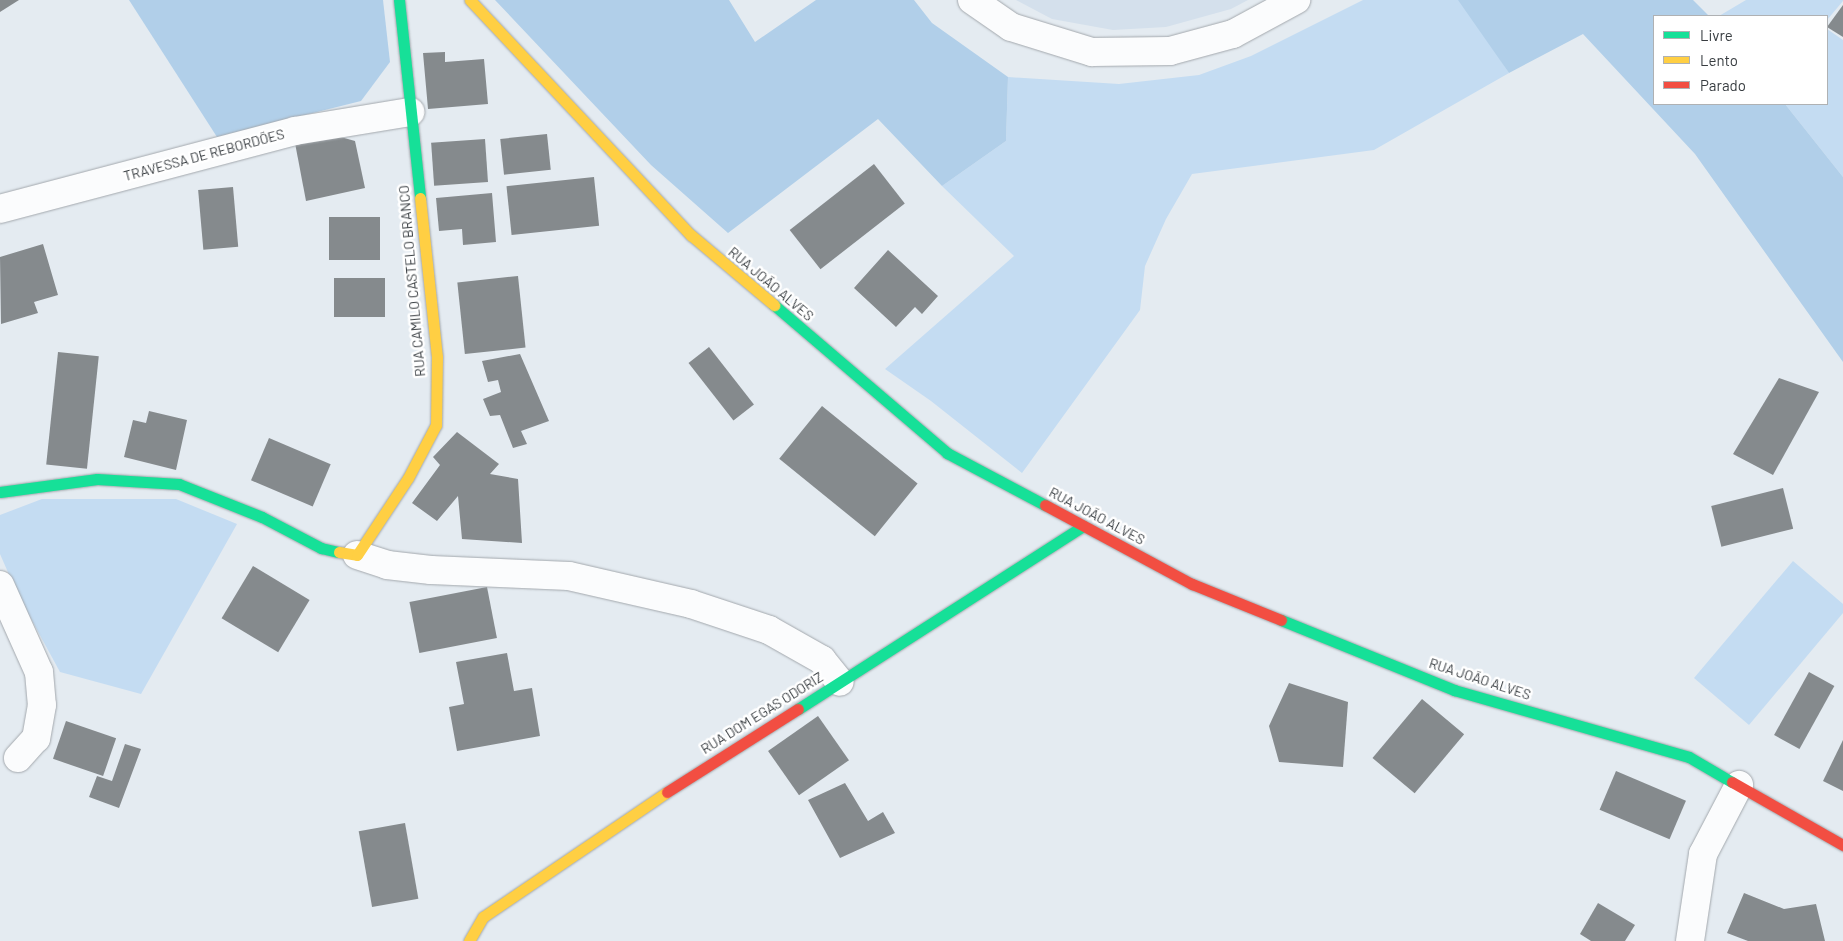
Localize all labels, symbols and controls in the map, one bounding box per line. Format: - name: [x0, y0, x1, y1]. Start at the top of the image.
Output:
- legend: [1653, 15, 1828, 105]
- text: Livre: [1700, 26, 1733, 44]
- text: Lento: [1700, 51, 1738, 69]
- text: Parado: [1700, 76, 1746, 94]
- street label: TRAVESSA DE REBORDÕES: [122, 125, 286, 185]
- street label: RUA CAMILO CASTELO BRANCO: [395, 185, 429, 377]
- street label: RUA JOÃO ALVES: [725, 244, 817, 324]
- street label: RUA JOÃO ALVES: [1046, 484, 1148, 548]
- street label: RUA JOÃO ALVES: [1427, 655, 1533, 703]
- street label: RUA DOM EGAS ODORIZ: [698, 669, 826, 757]

